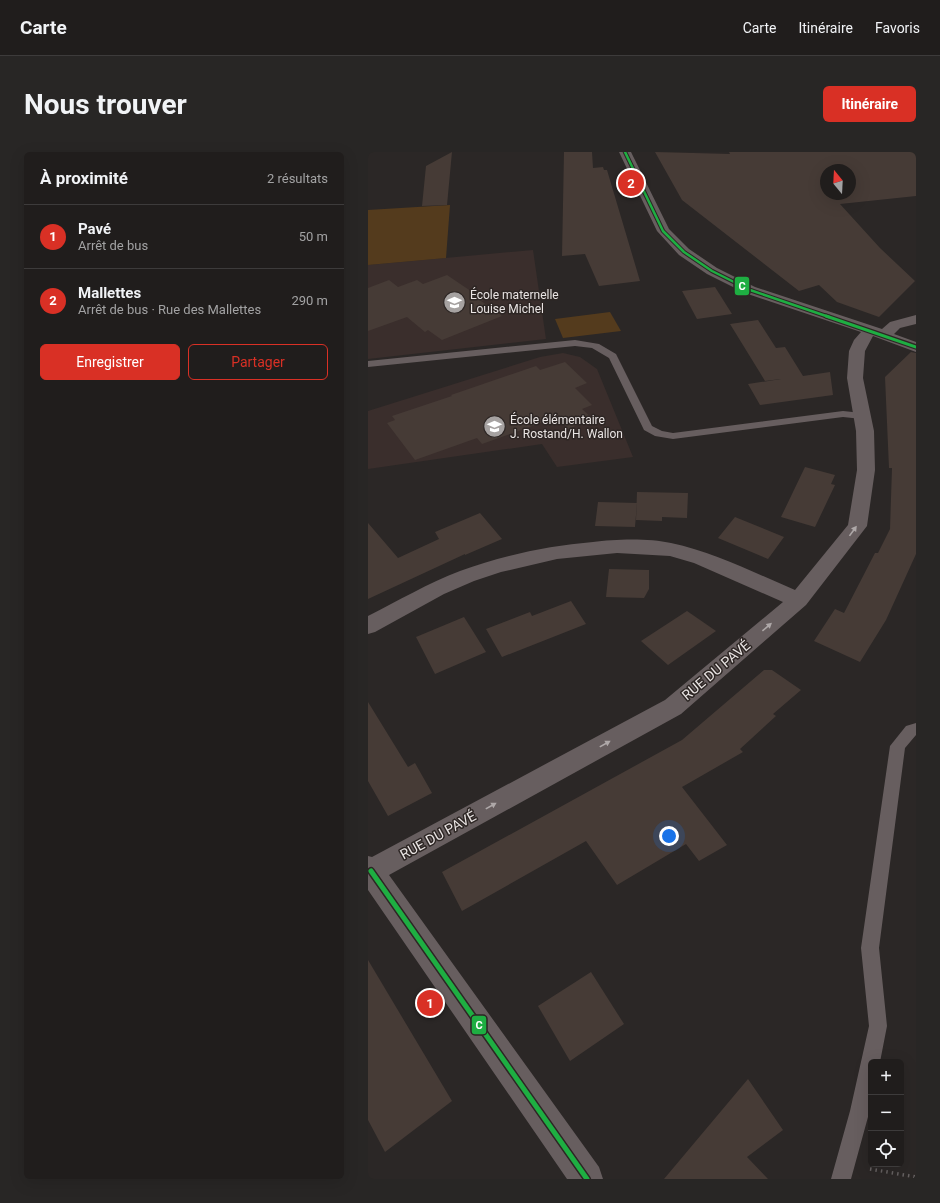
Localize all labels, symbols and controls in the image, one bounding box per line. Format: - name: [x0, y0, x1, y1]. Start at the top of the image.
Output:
- text: Carte: [20, 16, 67, 39]
- text: Carte: [743, 20, 776, 36]
- text: Itinéraire: [798, 20, 853, 36]
- text: Favoris: [875, 20, 920, 36]
- button: Itinéraire: [823, 86, 916, 122]
- text: Nous trouver: [24, 88, 187, 121]
- north arrow: [820, 164, 856, 200]
- text: À proximité: [40, 168, 128, 188]
- pin: 2: [618, 168, 644, 198]
- text: 2 résultats: [267, 171, 328, 186]
- text: Pavé: [78, 220, 111, 238]
- text: 1: [49, 229, 57, 244]
- text: 50 m: [299, 229, 328, 244]
- text: Arrêt de bus: [78, 238, 148, 253]
- line badge: C: [734, 276, 750, 296]
- text: C: [738, 280, 746, 293]
- text: Mallettes: [78, 284, 141, 302]
- place label: École maternelle Louise Michel: [470, 287, 559, 316]
- school or university icon: École maternelle Louise Michel: [441, 289, 467, 315]
- text: 2: [49, 293, 57, 308]
- text: 290 m: [291, 293, 328, 308]
- text: Arrêt de bus · Rue des Mallettes: [78, 302, 261, 317]
- button: Enregistrer: [40, 344, 180, 380]
- button: Partager: [188, 344, 328, 380]
- place label: École élémentaire J. Rostand/H. Wallon: [510, 412, 623, 441]
- school or university icon: École élémentaire J. Rostand/H. Wallon: [481, 414, 507, 440]
- one-way arrow: [848, 525, 857, 536]
- one-way arrow: [762, 623, 772, 632]
- street label: RUE DU PAVÉ: [678, 636, 753, 703]
- one-way arrow: [599, 740, 611, 747]
- one-way arrow: [485, 803, 497, 809]
- street label: RUE DU PAVÉ: [397, 807, 479, 862]
- your location: [659, 826, 679, 846]
- pin: 1: [417, 988, 443, 1018]
- line badge: C: [471, 1015, 487, 1035]
- text: C: [475, 1019, 483, 1032]
- map controls: [868, 1059, 904, 1167]
- button: +: [868, 1059, 904, 1095]
- button: −: [868, 1095, 904, 1131]
- button: locate: [868, 1131, 904, 1167]

